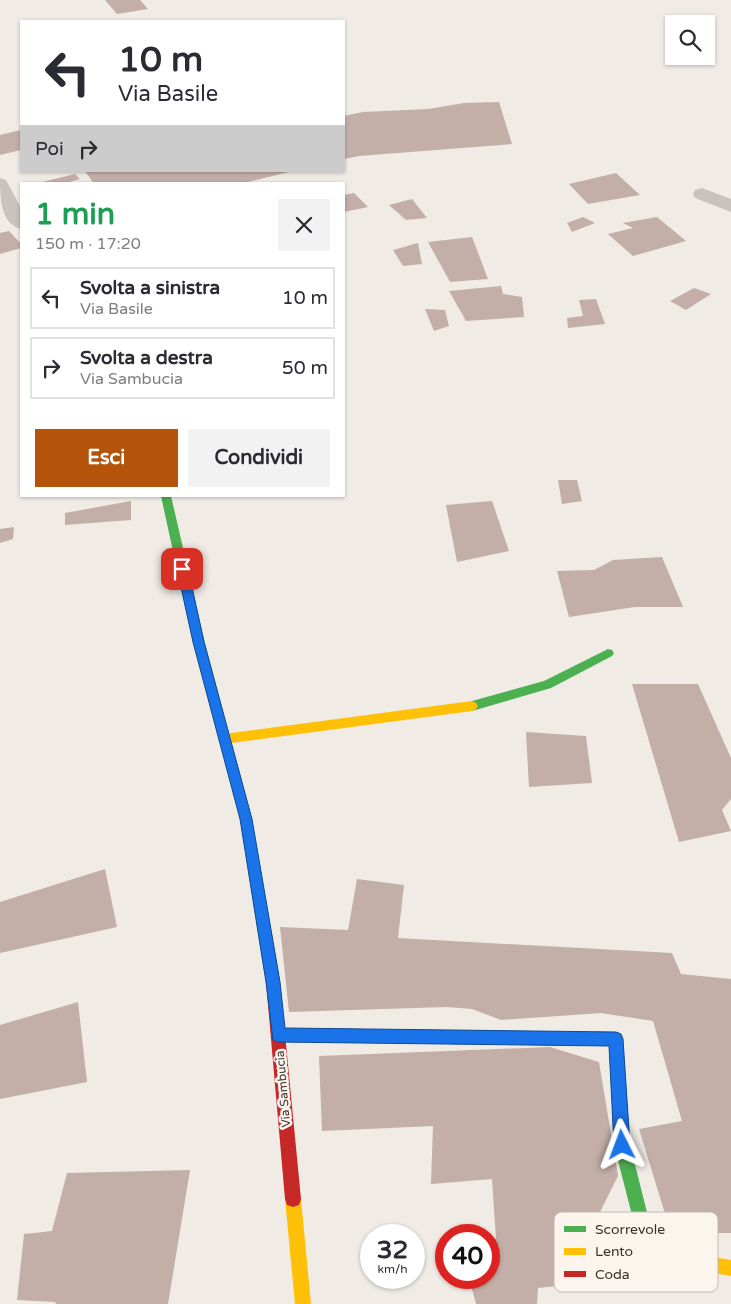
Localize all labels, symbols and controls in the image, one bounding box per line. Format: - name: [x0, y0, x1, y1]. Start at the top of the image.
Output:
- map controls: [665, 15, 715, 65]
- button: search: [665, 15, 715, 65]
- text: 10 m: [118, 39, 203, 81]
- icon: left: [35, 40, 100, 105]
- text: Via Basile: [118, 81, 218, 107]
- icon: right: [74, 135, 102, 163]
- text: Poi: [35, 138, 64, 160]
- text: 1 min: [35, 196, 115, 233]
- button: close: [278, 199, 330, 251]
- text: 150 m · 17:20: [35, 234, 141, 254]
- text: Svolta a sinistra: [80, 277, 220, 299]
- icon: left: [37, 284, 65, 312]
- text: 10 m: [282, 287, 328, 309]
- text: Via Basile: [80, 299, 153, 319]
- text: Svolta a destra: [80, 347, 213, 369]
- icon: right: [37, 354, 65, 382]
- text: 50 m: [282, 357, 328, 379]
- text: Via Sambucia: [80, 369, 183, 389]
- button: Esci: [35, 429, 178, 487]
- button: Condividi: [188, 429, 330, 487]
- pin: [161, 548, 203, 590]
- icon: arrive: [168, 555, 196, 583]
- street label: Via Sambucia: [273, 1050, 293, 1128]
- position arrow: [595, 1118, 647, 1170]
- legend: [554, 1212, 718, 1292]
- text: Scorrevole: [595, 1221, 665, 1238]
- speed limit sign: 40: [435, 1224, 500, 1289]
- text: 32: [377, 1235, 408, 1265]
- text: Lento: [595, 1243, 633, 1260]
- text: km/h: [377, 1262, 408, 1276]
- text: Coda: [595, 1266, 630, 1283]

